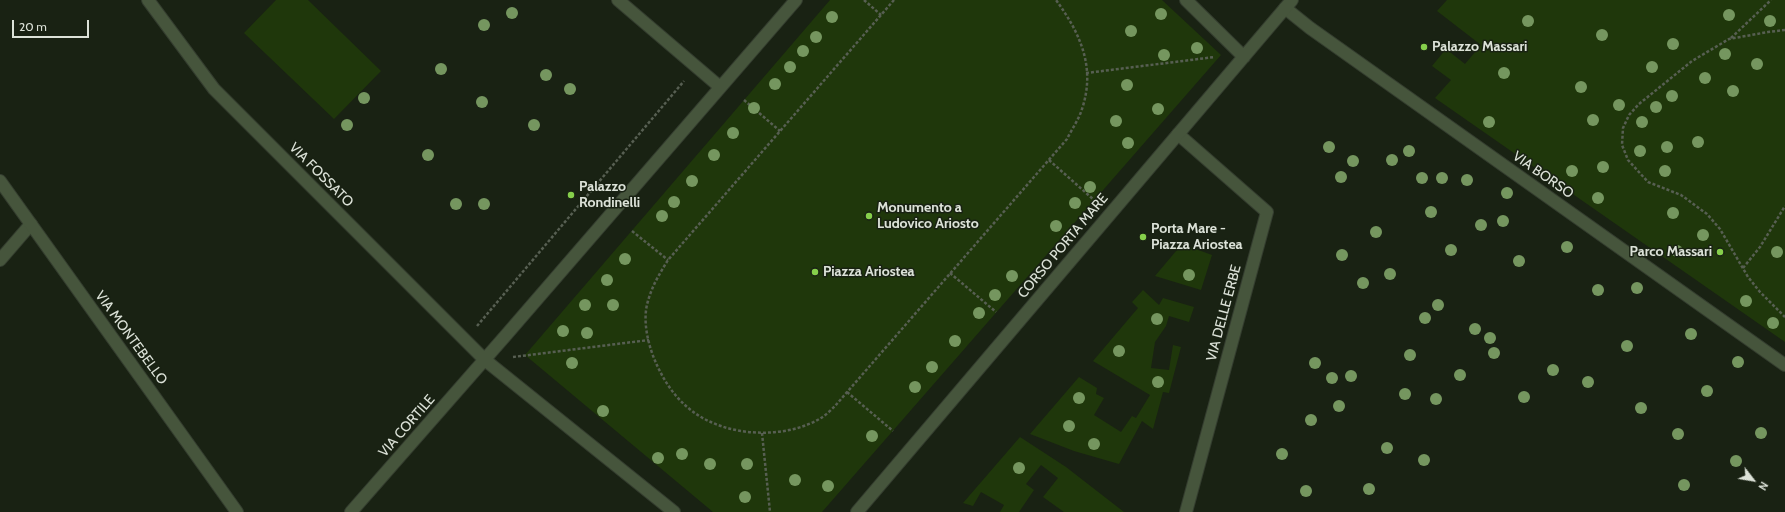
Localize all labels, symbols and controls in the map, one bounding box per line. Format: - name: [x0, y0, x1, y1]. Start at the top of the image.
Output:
- scale bar: [14, 12, 91, 38]
- text: 20 m: [19, 19, 47, 34]
- place label: Palazzo Massari: [1432, 39, 1527, 55]
- marker: Palazzo Massari: [1419, 42, 1429, 52]
- street label: VIA FOSSATO: [285, 139, 357, 211]
- street label: VIA BORSO: [1509, 148, 1577, 202]
- place label: Palazzo Rondinelli: [579, 179, 640, 212]
- marker: Palazzo Rondinelli: [566, 190, 576, 200]
- street label: CORSO PORTA MARE: [1014, 190, 1112, 302]
- place label: Monumento a Ludovico Ariosto: [877, 200, 979, 232]
- marker: Monumento a Ludovico Ariosto: [864, 211, 874, 221]
- place label: Porta Mare - Piazza Ariostea: [1151, 221, 1243, 254]
- marker: Porta Mare - Piazza Ariostea: [1138, 232, 1148, 242]
- place label: Parco Massari: [1630, 244, 1712, 260]
- marker: Parco Massari: [1715, 247, 1725, 257]
- street label: VIA DELLE ERBE: [1203, 263, 1245, 363]
- place label: Piazza Ariostea: [823, 264, 915, 280]
- marker: Piazza Ariostea: [810, 267, 820, 277]
- street label: VIA MONTEBELLO: [91, 288, 171, 388]
- street label: VIA CORTILE: [375, 391, 439, 461]
- north arrow: [1733, 460, 1773, 500]
- text: N: [1755, 479, 1771, 493]

